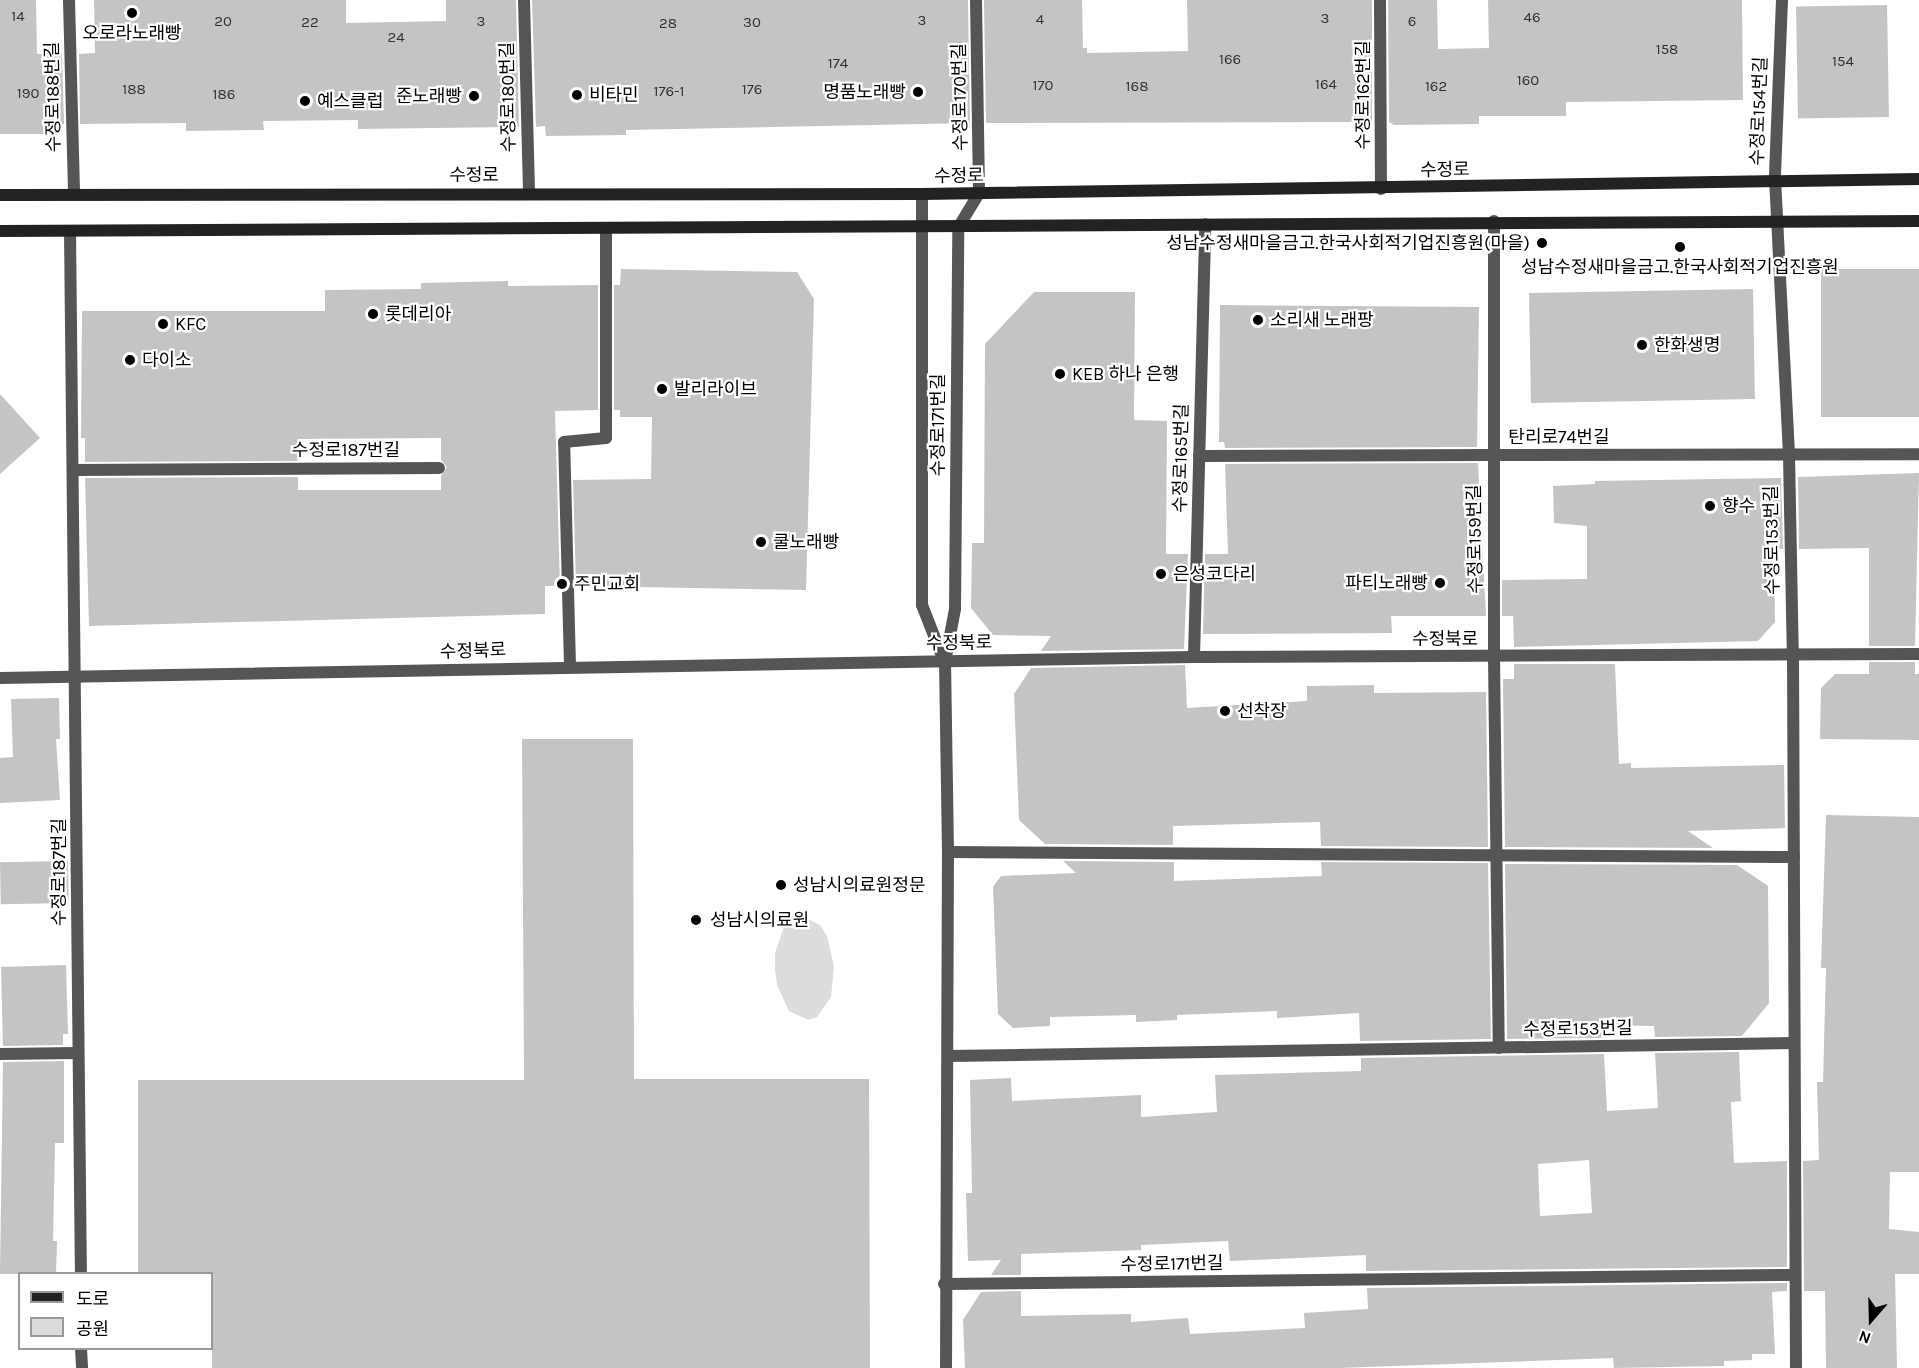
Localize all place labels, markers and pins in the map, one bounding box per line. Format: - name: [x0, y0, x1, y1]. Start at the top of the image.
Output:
- marker: 오로라노래빵: [125, 6, 139, 20]
- place label: 오로라노래빵: [82, 22, 182, 44]
- place label: 명품노래빵: [823, 81, 906, 103]
- place label: 비타민: [589, 84, 639, 106]
- place label: 준노래빵: [396, 85, 462, 107]
- marker: 명품노래빵: [911, 85, 925, 99]
- marker: 비타민: [570, 88, 584, 102]
- marker: 준노래빵: [467, 89, 481, 103]
- place label: 예스클럽: [317, 90, 383, 112]
- marker: 예스클럽: [298, 94, 312, 108]
- place label: 성남수정새마을금고.한국사회적기업진흥원(마을): [1166, 232, 1530, 254]
- marker: 성남수정새마을금고.한국사회적기업진흥원(마을): [1535, 236, 1549, 250]
- marker: 성남수정새마을금고.한국사회적기업진흥원: [1673, 240, 1687, 254]
- place label: 성남수정새마을금고.한국사회적기업진흥원: [1521, 256, 1839, 278]
- place label: 롯데리아: [385, 303, 451, 325]
- marker: 롯데리아: [366, 307, 380, 321]
- place label: 소리새 노래팡: [1270, 309, 1374, 331]
- place label: KFC: [175, 313, 206, 335]
- marker: 소리새 노래팡: [1251, 313, 1265, 327]
- marker: KFC: [156, 317, 170, 331]
- place label: 한화생명: [1654, 334, 1720, 356]
- marker: 한화생명: [1635, 338, 1649, 352]
- place label: 다이소: [142, 349, 192, 371]
- marker: 다이소: [123, 353, 137, 367]
- place label: KEB 하나 은행: [1072, 363, 1179, 385]
- marker: KEB 하나 은행: [1053, 367, 1067, 381]
- place label: 발리라이브: [674, 378, 757, 400]
- marker: 발리라이브: [655, 382, 669, 396]
- place label: 향수: [1722, 495, 1755, 517]
- marker: 향수: [1703, 499, 1717, 513]
- place label: 쿨노래빵: [773, 531, 839, 553]
- marker: 쿨노래빵: [754, 535, 768, 549]
- place label: 은성코다리: [1173, 563, 1256, 585]
- marker: 은성코다리: [1154, 567, 1168, 581]
- place label: 파티노래빵: [1345, 572, 1428, 594]
- place label: 주민교회: [574, 573, 640, 595]
- marker: 파티노래빵: [1433, 576, 1447, 590]
- marker: 주민교회: [555, 577, 569, 591]
- place label: 선착장: [1237, 700, 1287, 722]
- marker: 선착장: [1218, 704, 1232, 718]
- place label: 성남시의료원정문: [793, 874, 925, 896]
- marker: 성남시의료원정문: [774, 878, 788, 892]
- place label: 성남시의료원: [710, 909, 809, 931]
- marker: 성남시의료원: [687, 911, 705, 929]

